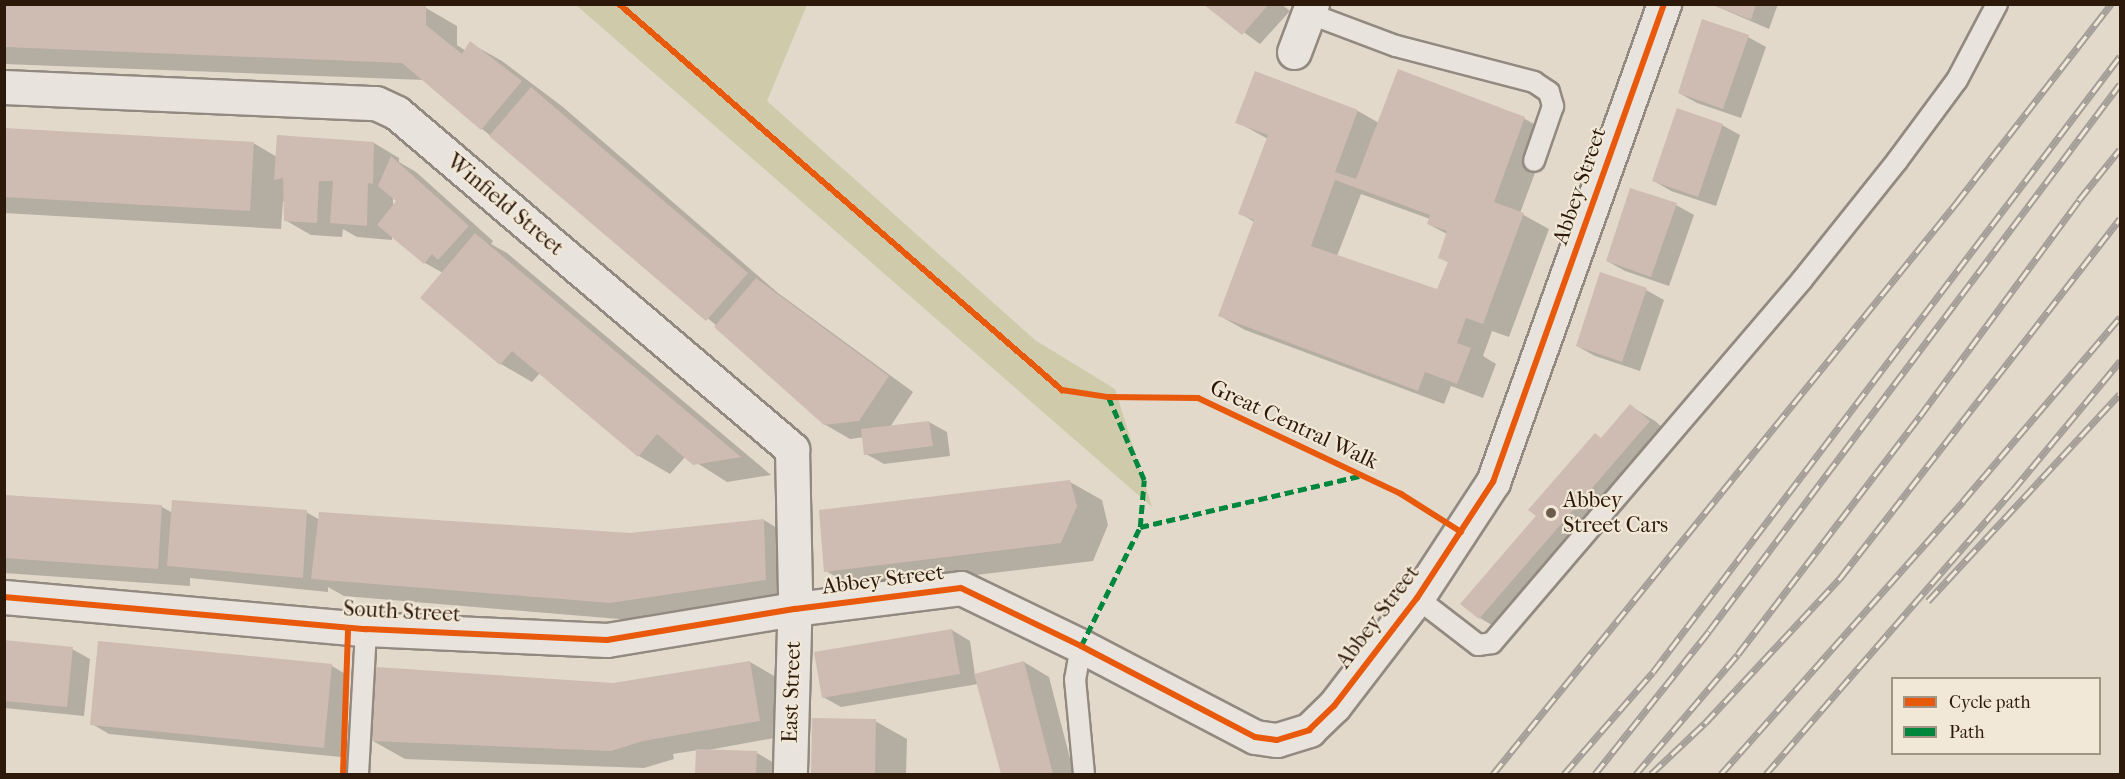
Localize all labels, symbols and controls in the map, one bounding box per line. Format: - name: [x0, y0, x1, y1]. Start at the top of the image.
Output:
- street label: Abbey Street: [1548, 124, 1612, 248]
- street label: Winfield Street: [441, 148, 569, 262]
- street label: Great Central Walk: [1206, 374, 1382, 476]
- place label: Abbey Street Cars: [1563, 487, 1668, 538]
- marker: Abbey Street Cars: [1544, 506, 1558, 520]
- street label: Abbey Street: [821, 559, 945, 601]
- street label: Abbey Street: [1331, 560, 1425, 674]
- street label: South Street: [343, 596, 461, 628]
- street label: East Street: [777, 640, 807, 744]
- legend: [1891, 677, 2101, 755]
- text: Cycle path: [1949, 692, 2030, 713]
- text: Path: [1949, 722, 1985, 743]

